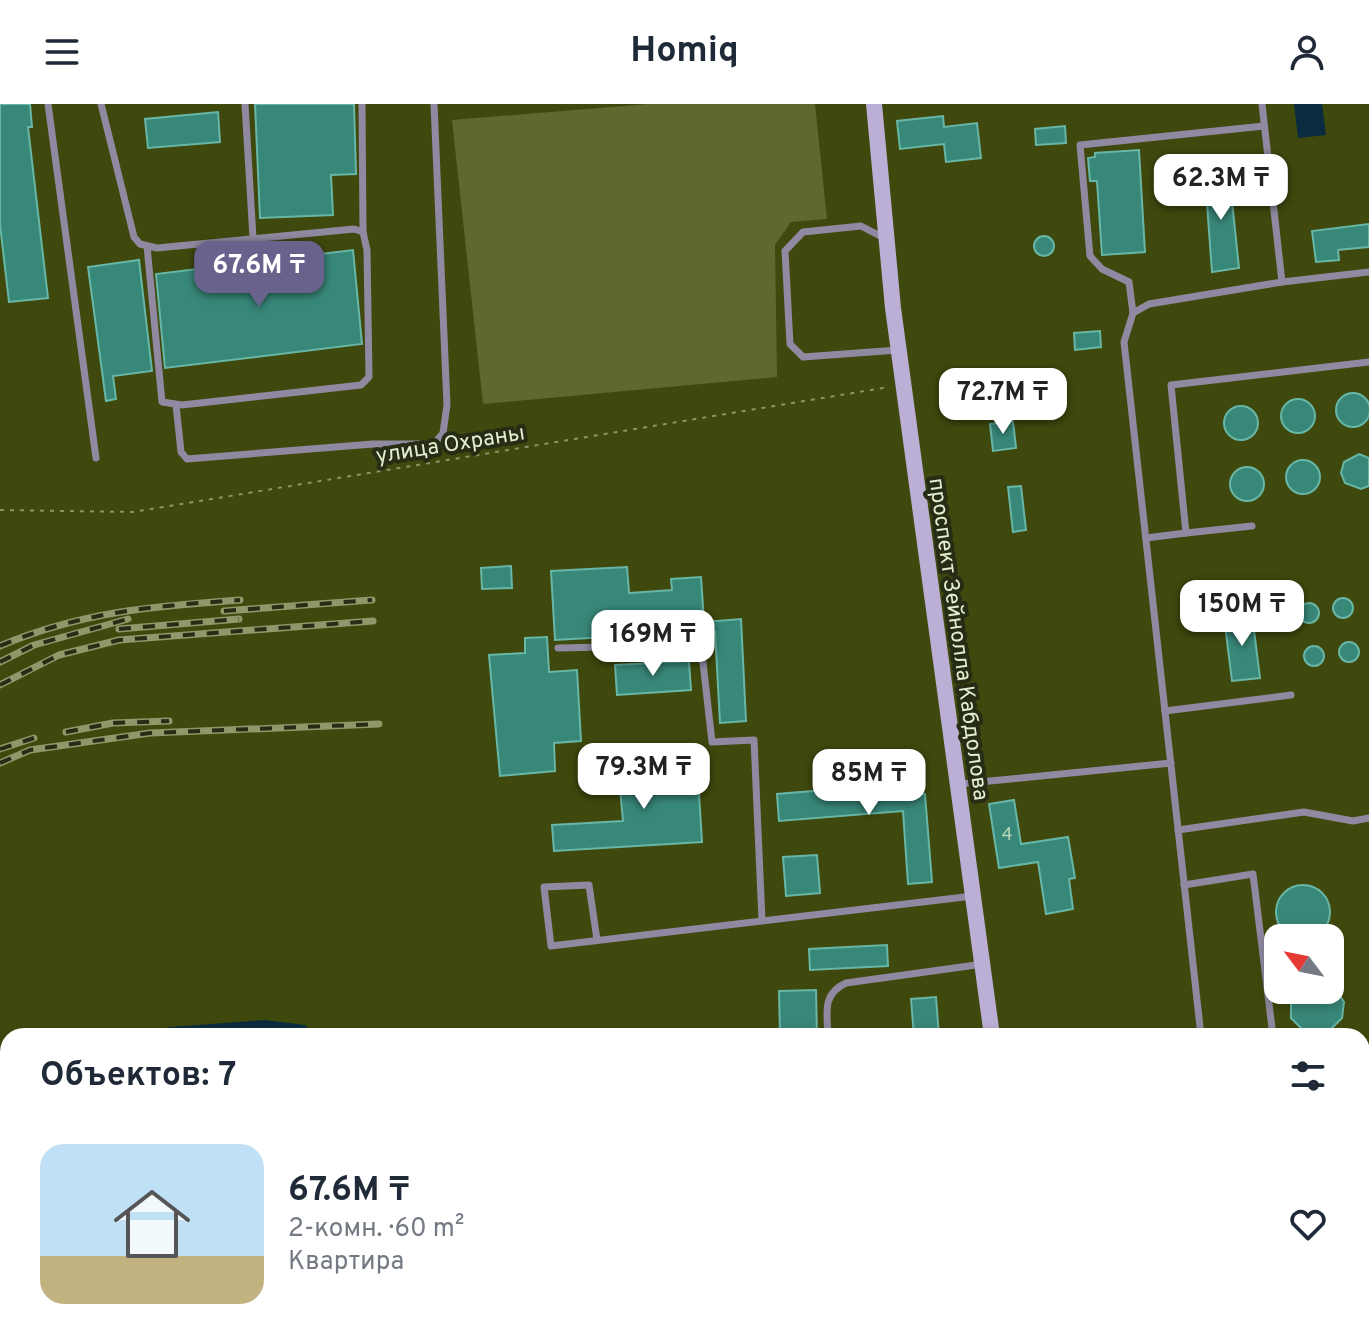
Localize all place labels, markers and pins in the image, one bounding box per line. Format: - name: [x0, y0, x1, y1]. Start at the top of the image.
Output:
- pin: 62.3M ₸: [1147, 154, 1295, 222]
- pin: 67.6M ₸: [185, 241, 333, 309]
- pin: 72.7M ₸: [929, 368, 1077, 436]
- pin: 150M ₸: [1177, 580, 1307, 648]
- pin: 169M ₸: [588, 610, 718, 678]
- pin: 79.3M ₸: [570, 743, 718, 811]
- pin: 85M ₸: [813, 749, 925, 817]

